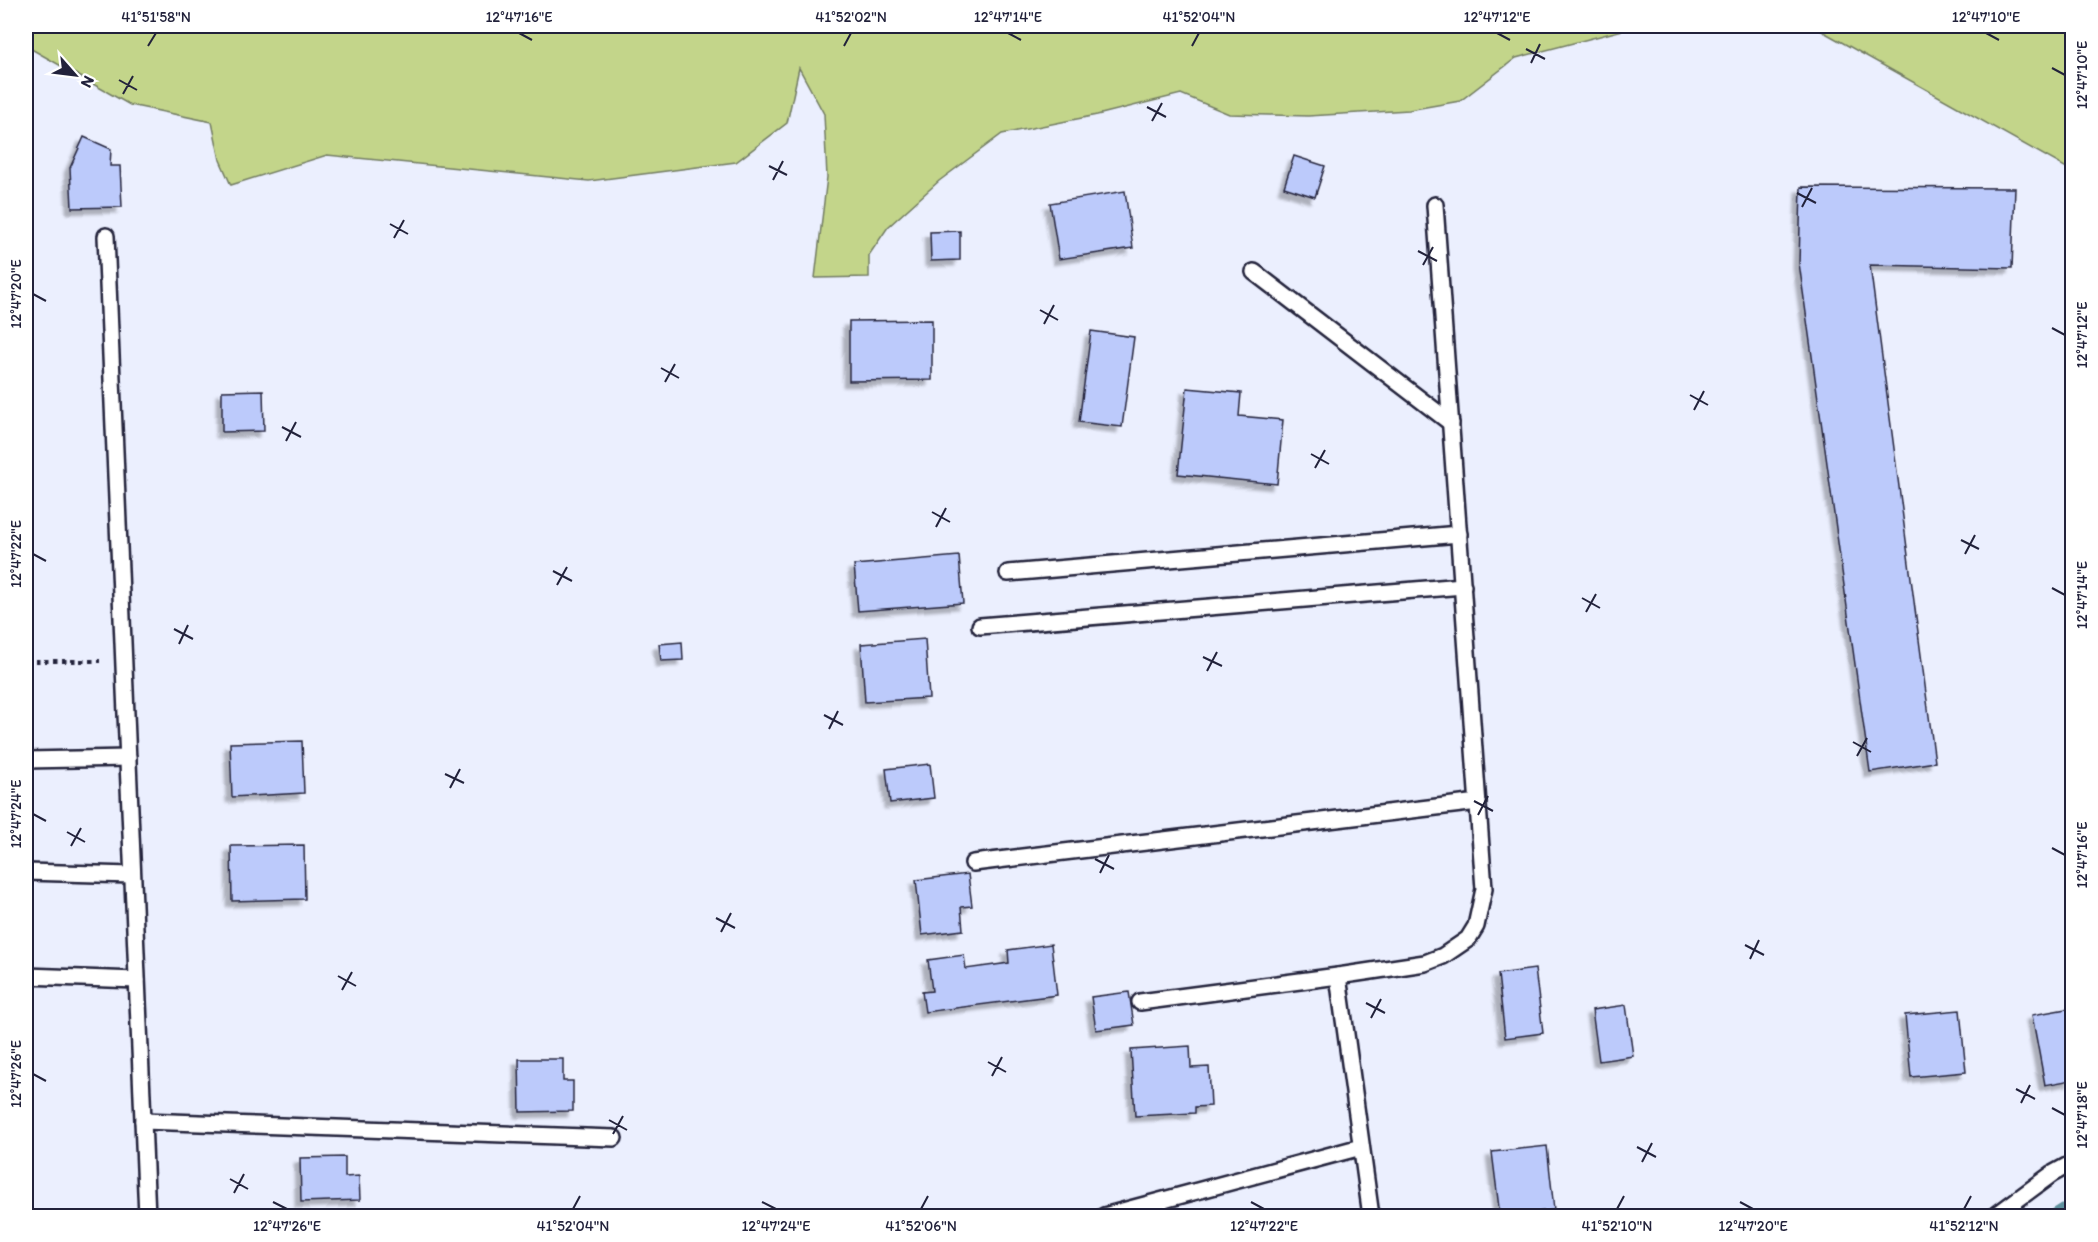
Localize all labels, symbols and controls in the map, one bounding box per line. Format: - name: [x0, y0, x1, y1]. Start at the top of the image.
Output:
- text: 41°51'58"N: [121, 8, 191, 26]
- text: 12°47'16"E: [485, 8, 553, 26]
- text: 41°52'02"N: [815, 8, 887, 26]
- text: 12°47'14"E: [974, 8, 1042, 26]
- text: 41°52'04"N: [1163, 8, 1235, 26]
- text: 12°47'12"E: [1463, 8, 1531, 26]
- text: 12°47'10"E: [1952, 8, 2020, 26]
- text: 12°47'10"E: [2073, 41, 2091, 109]
- north arrow: [45, 45, 105, 105]
- text: N: [77, 73, 99, 91]
- text: 12°47'20"E: [7, 259, 25, 329]
- text: 12°47'12"E: [2073, 301, 2091, 369]
- text: 12°47'22"E: [7, 520, 25, 588]
- text: 12°47'14"E: [2073, 561, 2091, 629]
- text: 12°47'24"E: [7, 779, 25, 849]
- text: 12°47'16"E: [2073, 821, 2091, 889]
- text: 12°47'26"E: [7, 1040, 25, 1108]
- text: 12°47'18"E: [2073, 1081, 2091, 1149]
- text: 12°47'26"E: [253, 1217, 321, 1235]
- text: 41°52'04"N: [537, 1217, 609, 1235]
- text: 12°47'24"E: [741, 1217, 811, 1235]
- text: 41°52'06"N: [885, 1217, 957, 1235]
- text: 12°47'22"E: [1230, 1217, 1298, 1235]
- text: 41°52'10"N: [1582, 1217, 1652, 1235]
- text: 12°47'20"E: [1718, 1217, 1788, 1235]
- text: 41°52'12"N: [1929, 1217, 1999, 1235]

